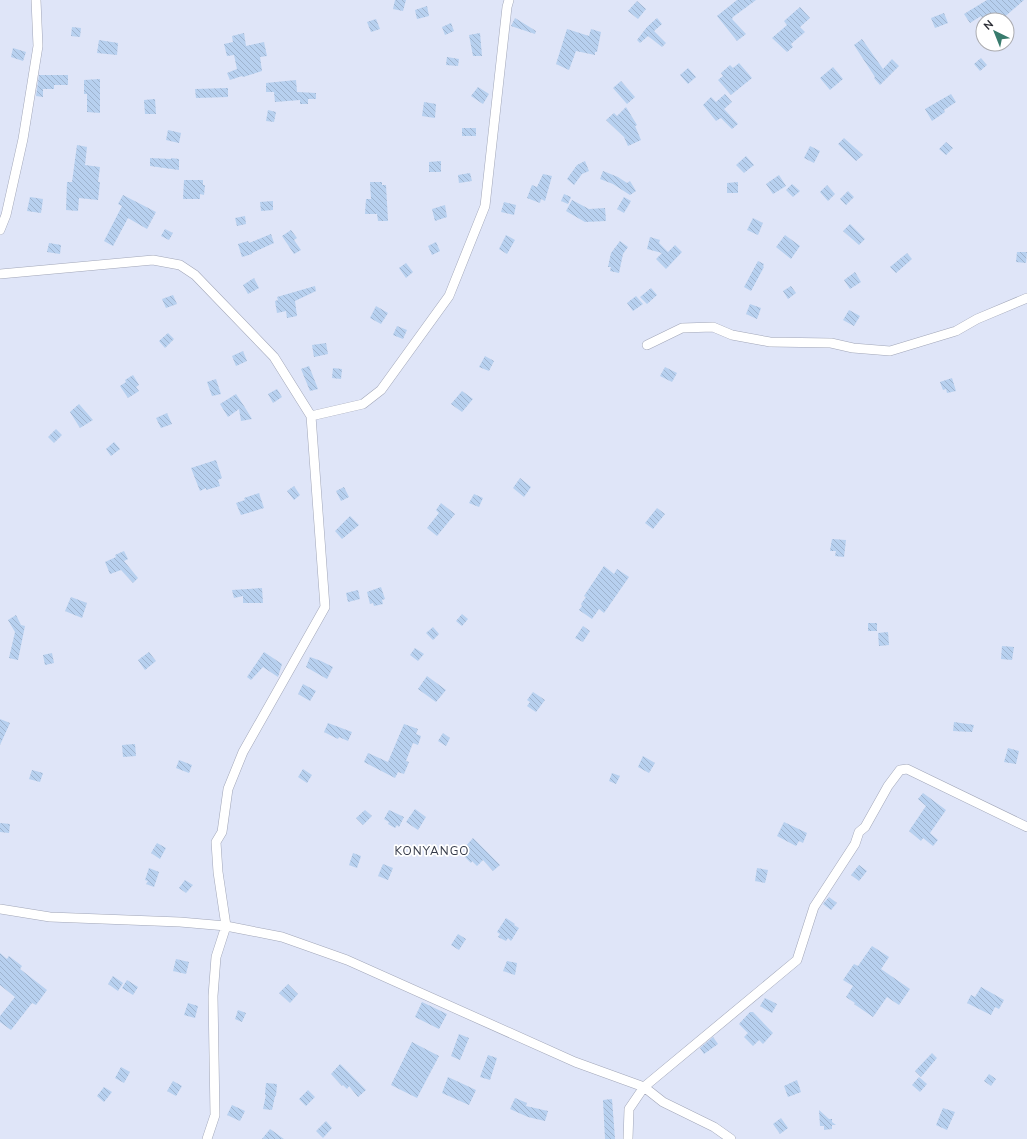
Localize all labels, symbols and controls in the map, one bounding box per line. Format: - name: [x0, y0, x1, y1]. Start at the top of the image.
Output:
- north arrow: [975, 12, 1015, 52]
- text: N: [980, 17, 997, 33]
- district label: KONYANGO: [394, 843, 470, 859]

